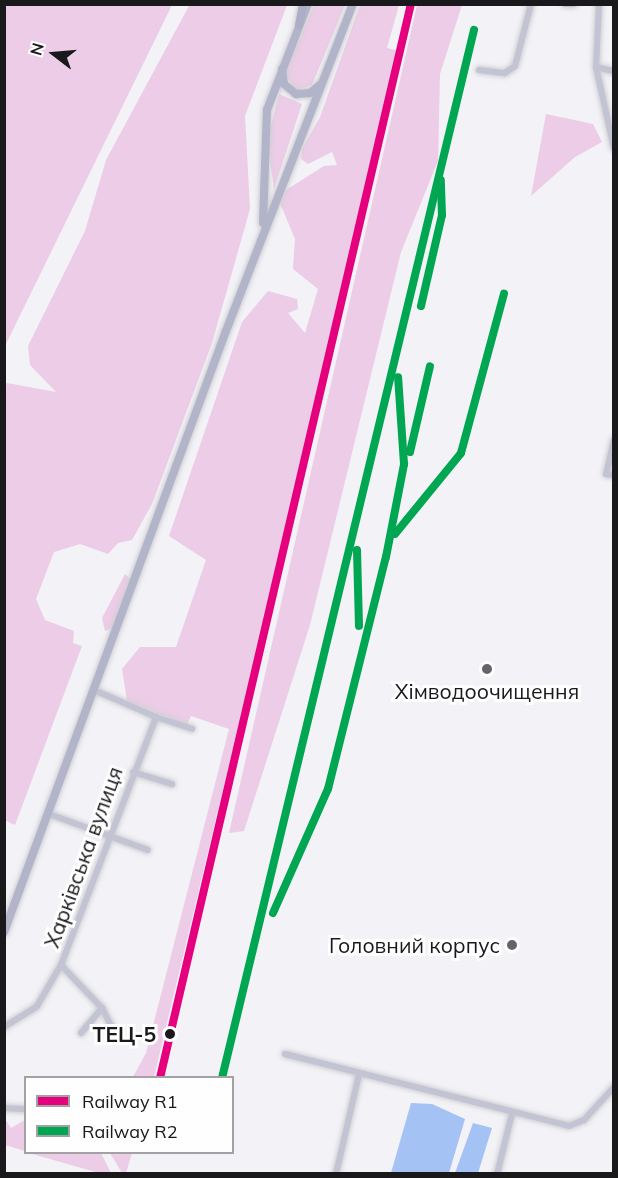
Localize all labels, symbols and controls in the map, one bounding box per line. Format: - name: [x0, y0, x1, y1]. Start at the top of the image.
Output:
- north arrow: [24, 24, 84, 84]
- text: N: [25, 40, 48, 58]
- marker: Хімводоочищення: [480, 662, 494, 676]
- place label: Хімводоочищення: [395, 678, 579, 704]
- street label: Харківська вулиця: [39, 763, 127, 951]
- place label: Головний корпус: [329, 932, 500, 958]
- marker: Головний корпус: [505, 938, 519, 952]
- place label: ТЕЦ-5: [93, 1021, 156, 1047]
- marker: ТЕЦ-5: [161, 1025, 179, 1043]
- legend: [24, 1076, 234, 1154]
- text: Railway R1: [82, 1090, 177, 1113]
- text: Railway R2: [82, 1120, 177, 1143]

